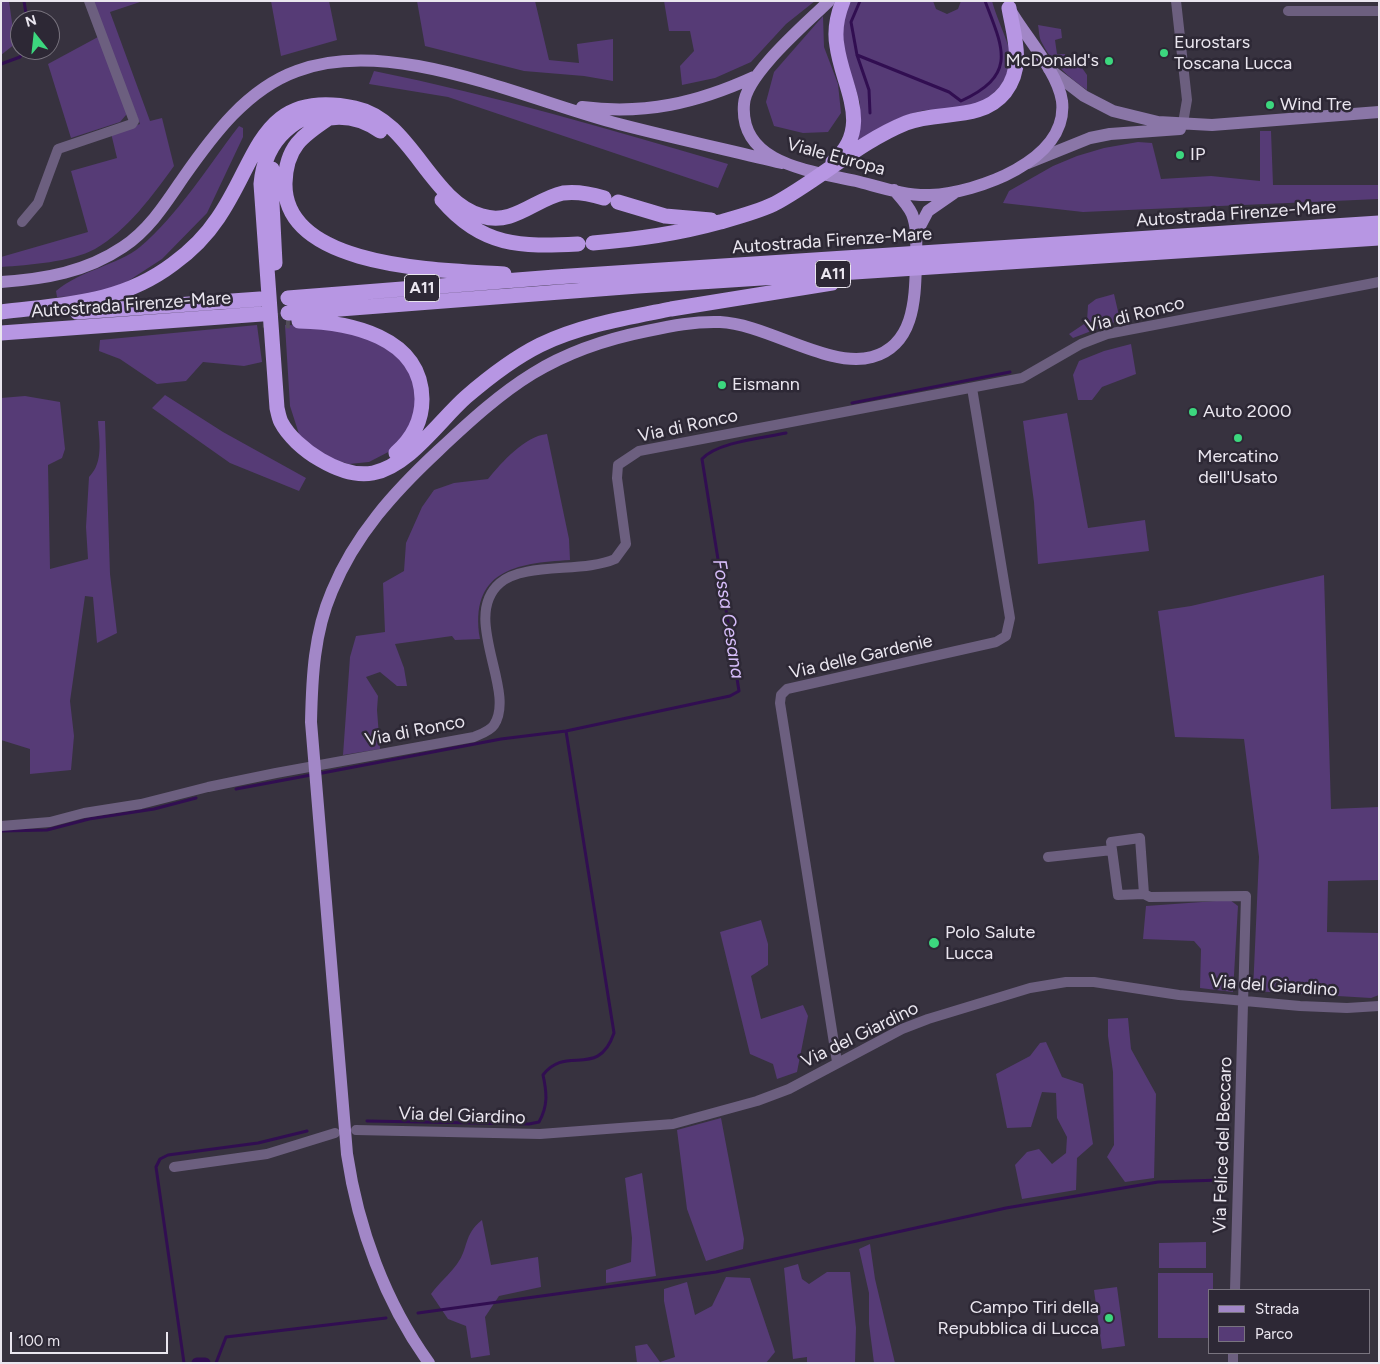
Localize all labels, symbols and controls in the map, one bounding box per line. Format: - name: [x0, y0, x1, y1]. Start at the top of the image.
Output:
- north arrow: [10, 10, 60, 60]
- text: N: [23, 11, 39, 31]
- place label: Eurostars Toscana Lucca: [1174, 32, 1292, 74]
- marker: Eurostars Toscana Lucca: [1158, 47, 1170, 59]
- place label: McDonald's: [1005, 50, 1099, 72]
- marker: McDonald's: [1103, 55, 1115, 67]
- place label: Wind Tre: [1280, 94, 1352, 116]
- marker: Wind Tre: [1264, 99, 1276, 111]
- street label: Viale Europa: [784, 133, 888, 181]
- place label: IP: [1190, 144, 1205, 166]
- marker: IP: [1174, 149, 1186, 161]
- street label: Autostrada Firenze-Mare: [1135, 196, 1337, 232]
- street label: Autostrada Firenze-Mare: [731, 223, 933, 259]
- road number: A11: [816, 260, 850, 288]
- road number: A11: [404, 274, 440, 302]
- street label: Autostrada Firenze-Mare: [30, 287, 232, 323]
- street label: Via di Ronco: [1083, 292, 1187, 338]
- place label: Eismann: [732, 374, 800, 396]
- marker: Eismann: [716, 379, 728, 391]
- place label: Auto 2000: [1203, 401, 1292, 423]
- street label: Via di Ronco: [636, 405, 740, 447]
- marker: Auto 2000: [1187, 406, 1199, 418]
- marker: Mercatino dell'Usato: [1232, 432, 1244, 444]
- place label: Mercatino dell'Usato: [1197, 446, 1279, 488]
- water label: Fossa Cesana: [707, 558, 749, 680]
- street label: Via delle Gardenie: [787, 630, 935, 684]
- street label: Via di Ronco: [363, 711, 467, 751]
- place label: Polo Salute Lucca: [945, 922, 1035, 964]
- marker: Polo Salute Lucca: [927, 936, 941, 950]
- street label: Via del Giardino: [1210, 971, 1338, 1001]
- street label: Via del Giardino: [798, 997, 922, 1073]
- street label: Via Felice del Beccaro: [1209, 1056, 1237, 1234]
- street label: Via del Giardino: [398, 1103, 526, 1129]
- legend: [1208, 1289, 1370, 1354]
- place label: Campo Tiri della Repubblica di Lucca: [937, 1297, 1099, 1340]
- text: Strada: [1255, 1300, 1299, 1318]
- marker: Campo Tiri della Repubblica di Lucca: [1103, 1312, 1115, 1324]
- scale bar: [12, 1322, 170, 1354]
- text: Parco: [1255, 1325, 1293, 1343]
- text: 100 m: [18, 1332, 60, 1350]

